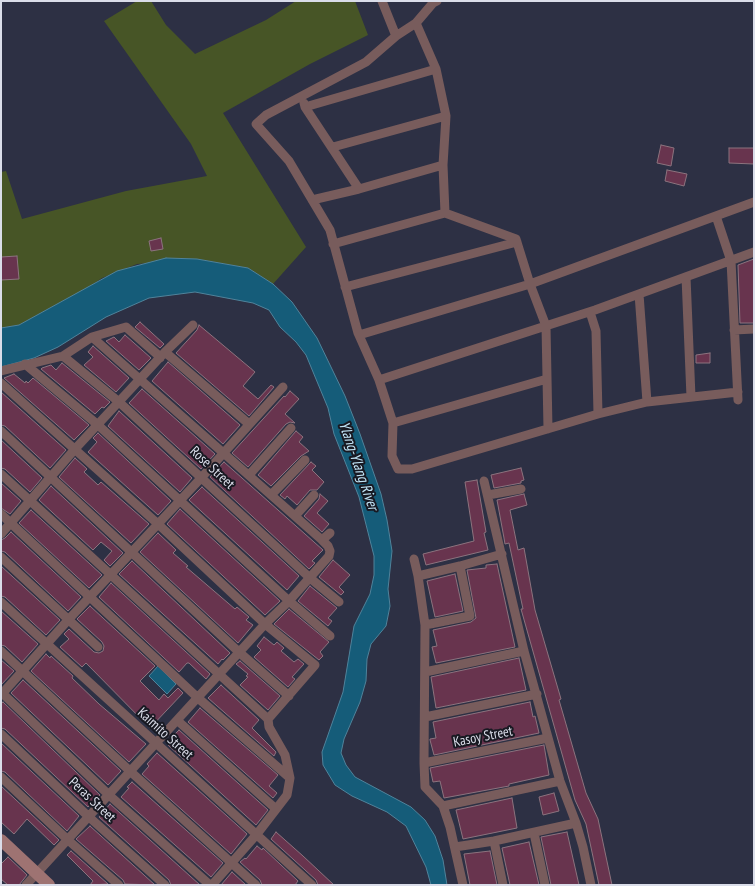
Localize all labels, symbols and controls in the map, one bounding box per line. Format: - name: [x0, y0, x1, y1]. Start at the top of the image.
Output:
- water label: Ylang-Ylang River: [334, 419, 382, 513]
- street label: Rose Street: [186, 443, 238, 493]
- street label: Kaimito Street: [134, 705, 196, 763]
- street label: Kasoy Street: [452, 723, 514, 751]
- street label: Peras Street: [65, 774, 119, 826]

